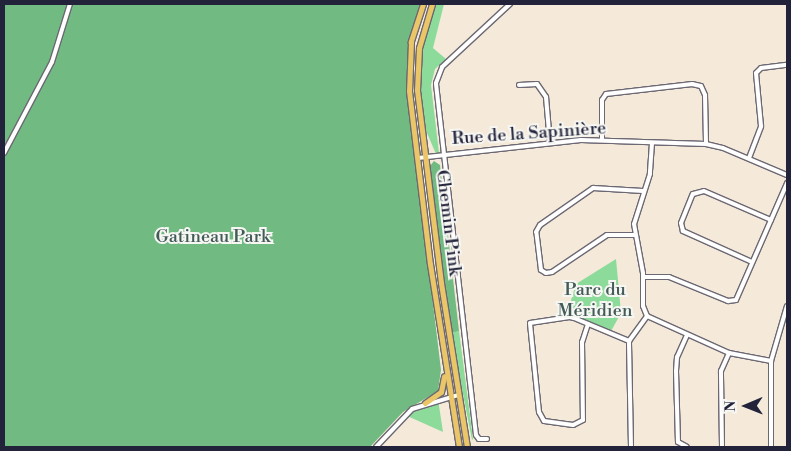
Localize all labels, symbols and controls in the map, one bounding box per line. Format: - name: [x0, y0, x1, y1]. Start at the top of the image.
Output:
- street label: Rue de la Sapinière: [451, 118, 607, 150]
- street label: Chemin Pink: [431, 169, 465, 277]
- park label: Gatineau Park: [155, 226, 271, 248]
- park label: Parc du Méridien: [557, 280, 633, 322]
- north arrow: [721, 381, 771, 431]
- text: N: [722, 401, 740, 412]

